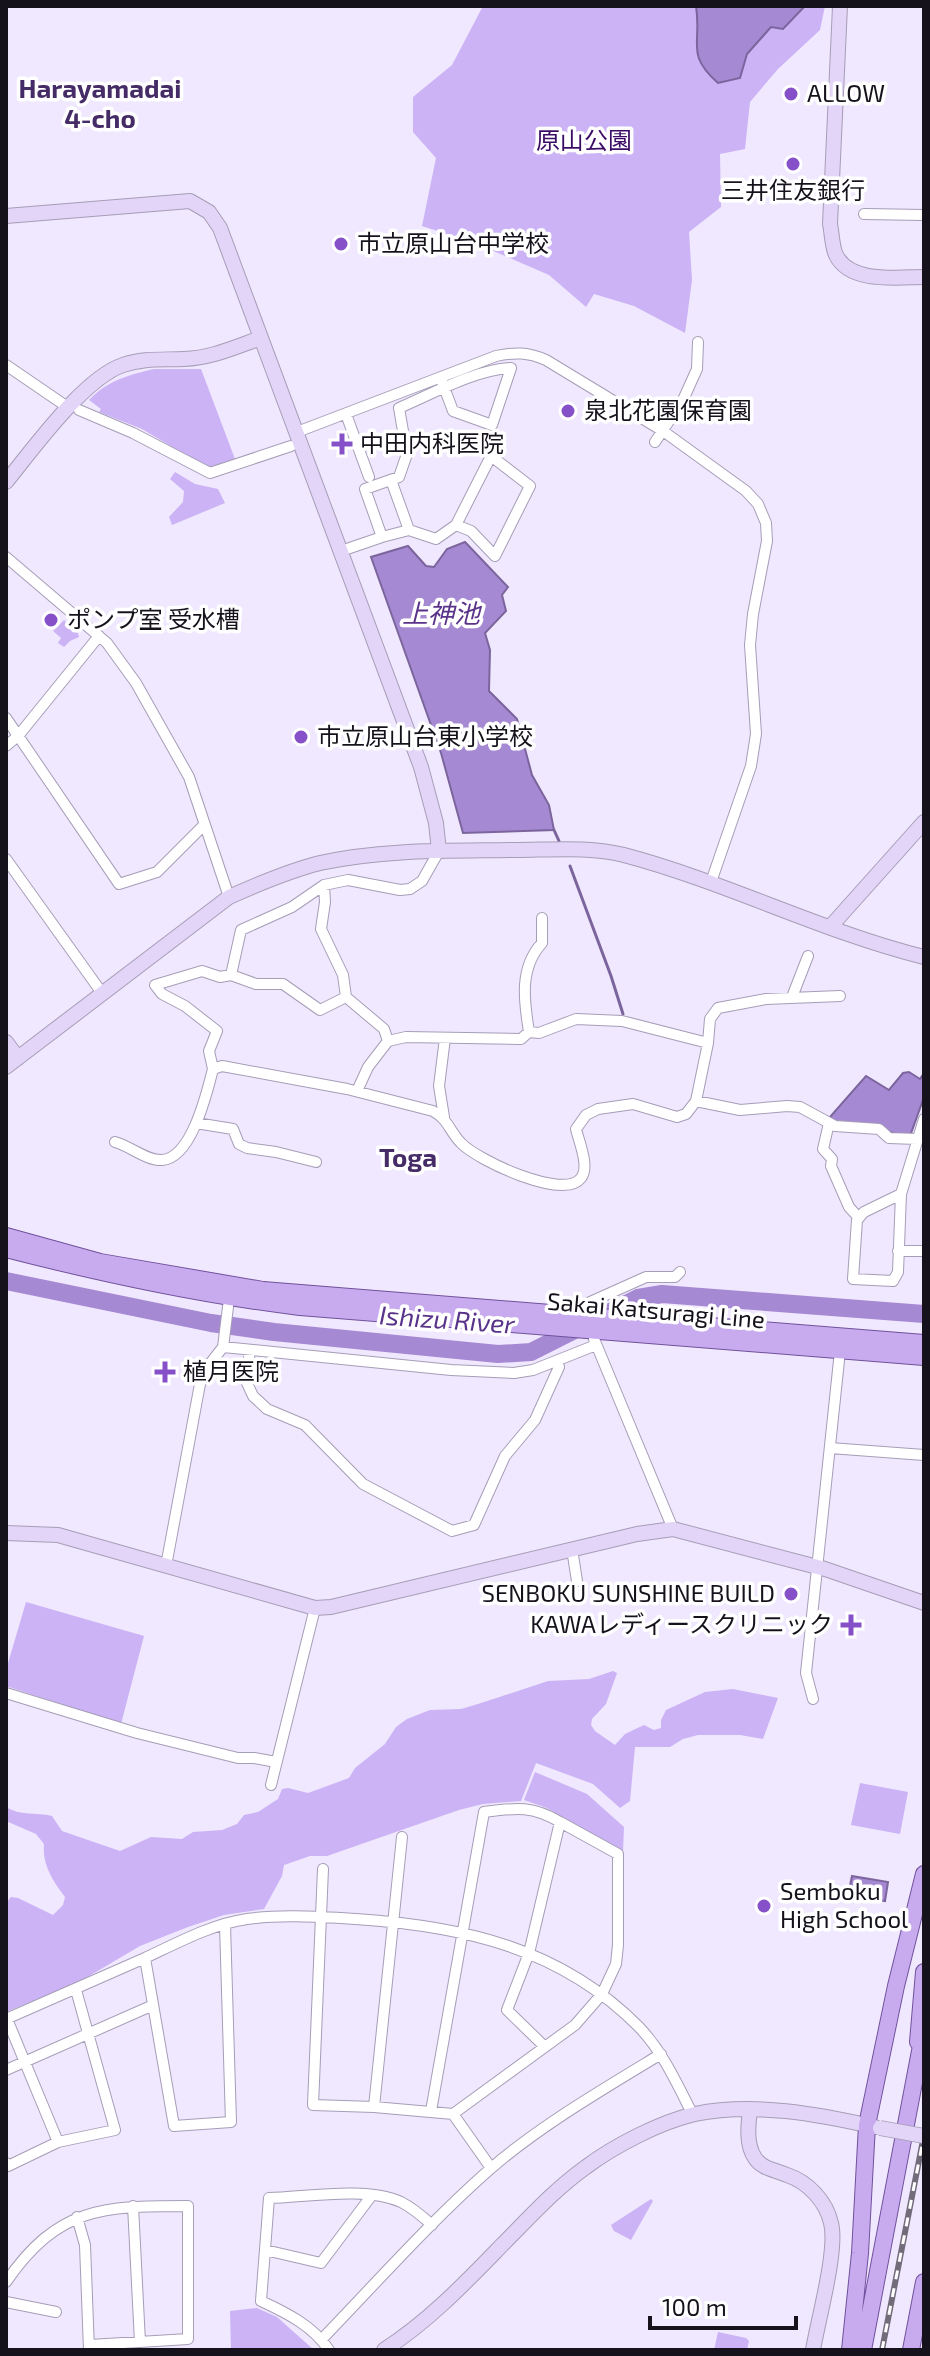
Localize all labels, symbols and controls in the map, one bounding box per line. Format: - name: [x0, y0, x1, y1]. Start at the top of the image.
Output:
- district label: Harayamadai 4-cho: [18, 72, 182, 133]
- place label: ALLOW: [807, 78, 885, 107]
- marker: ALLOW: [782, 85, 800, 103]
- park label: 原山公園: [536, 125, 632, 154]
- marker: 三井住友銀行: [784, 155, 802, 173]
- place label: 三井住友銀行: [721, 175, 865, 204]
- place label: 市立原山台中学校: [357, 228, 549, 257]
- marker: 市立原山台中学校: [332, 235, 350, 253]
- place label: 泉北花園保育園: [584, 395, 752, 424]
- marker: 泉北花園保育園: [559, 402, 577, 420]
- place label: 中田内科医院: [360, 428, 504, 457]
- marker: 中田内科医院: [331, 433, 353, 455]
- water label: 上神池: [402, 597, 483, 628]
- place label: ポンプ室 受水槽: [67, 604, 240, 633]
- marker: ポンプ室 受水槽: [42, 611, 60, 629]
- place label: 市立原山台東小学校: [317, 721, 533, 750]
- marker: 市立原山台東小学校: [292, 728, 310, 746]
- district label: Toga: [379, 1141, 437, 1172]
- street label: Sakai Katsuragi Line: [546, 1286, 766, 1333]
- water label: Ishizu River: [378, 1298, 516, 1339]
- place label: 植月医院: [183, 1356, 279, 1385]
- marker: 植月医院: [154, 1361, 176, 1383]
- place label: SENBOKU SUNSHINE BUILD: [481, 1578, 775, 1607]
- marker: SENBOKU SUNSHINE BUILD: [782, 1585, 800, 1603]
- place label: KAWAレディースクリニック: [530, 1609, 833, 1638]
- marker: KAWAレディースクリニック: [840, 1614, 862, 1636]
- place label: Semboku High School: [780, 1876, 908, 1933]
- marker: Semboku High School: [755, 1897, 773, 1915]
- scale bar: [650, 2280, 796, 2330]
- text: 100 m: [662, 2292, 727, 2321]

